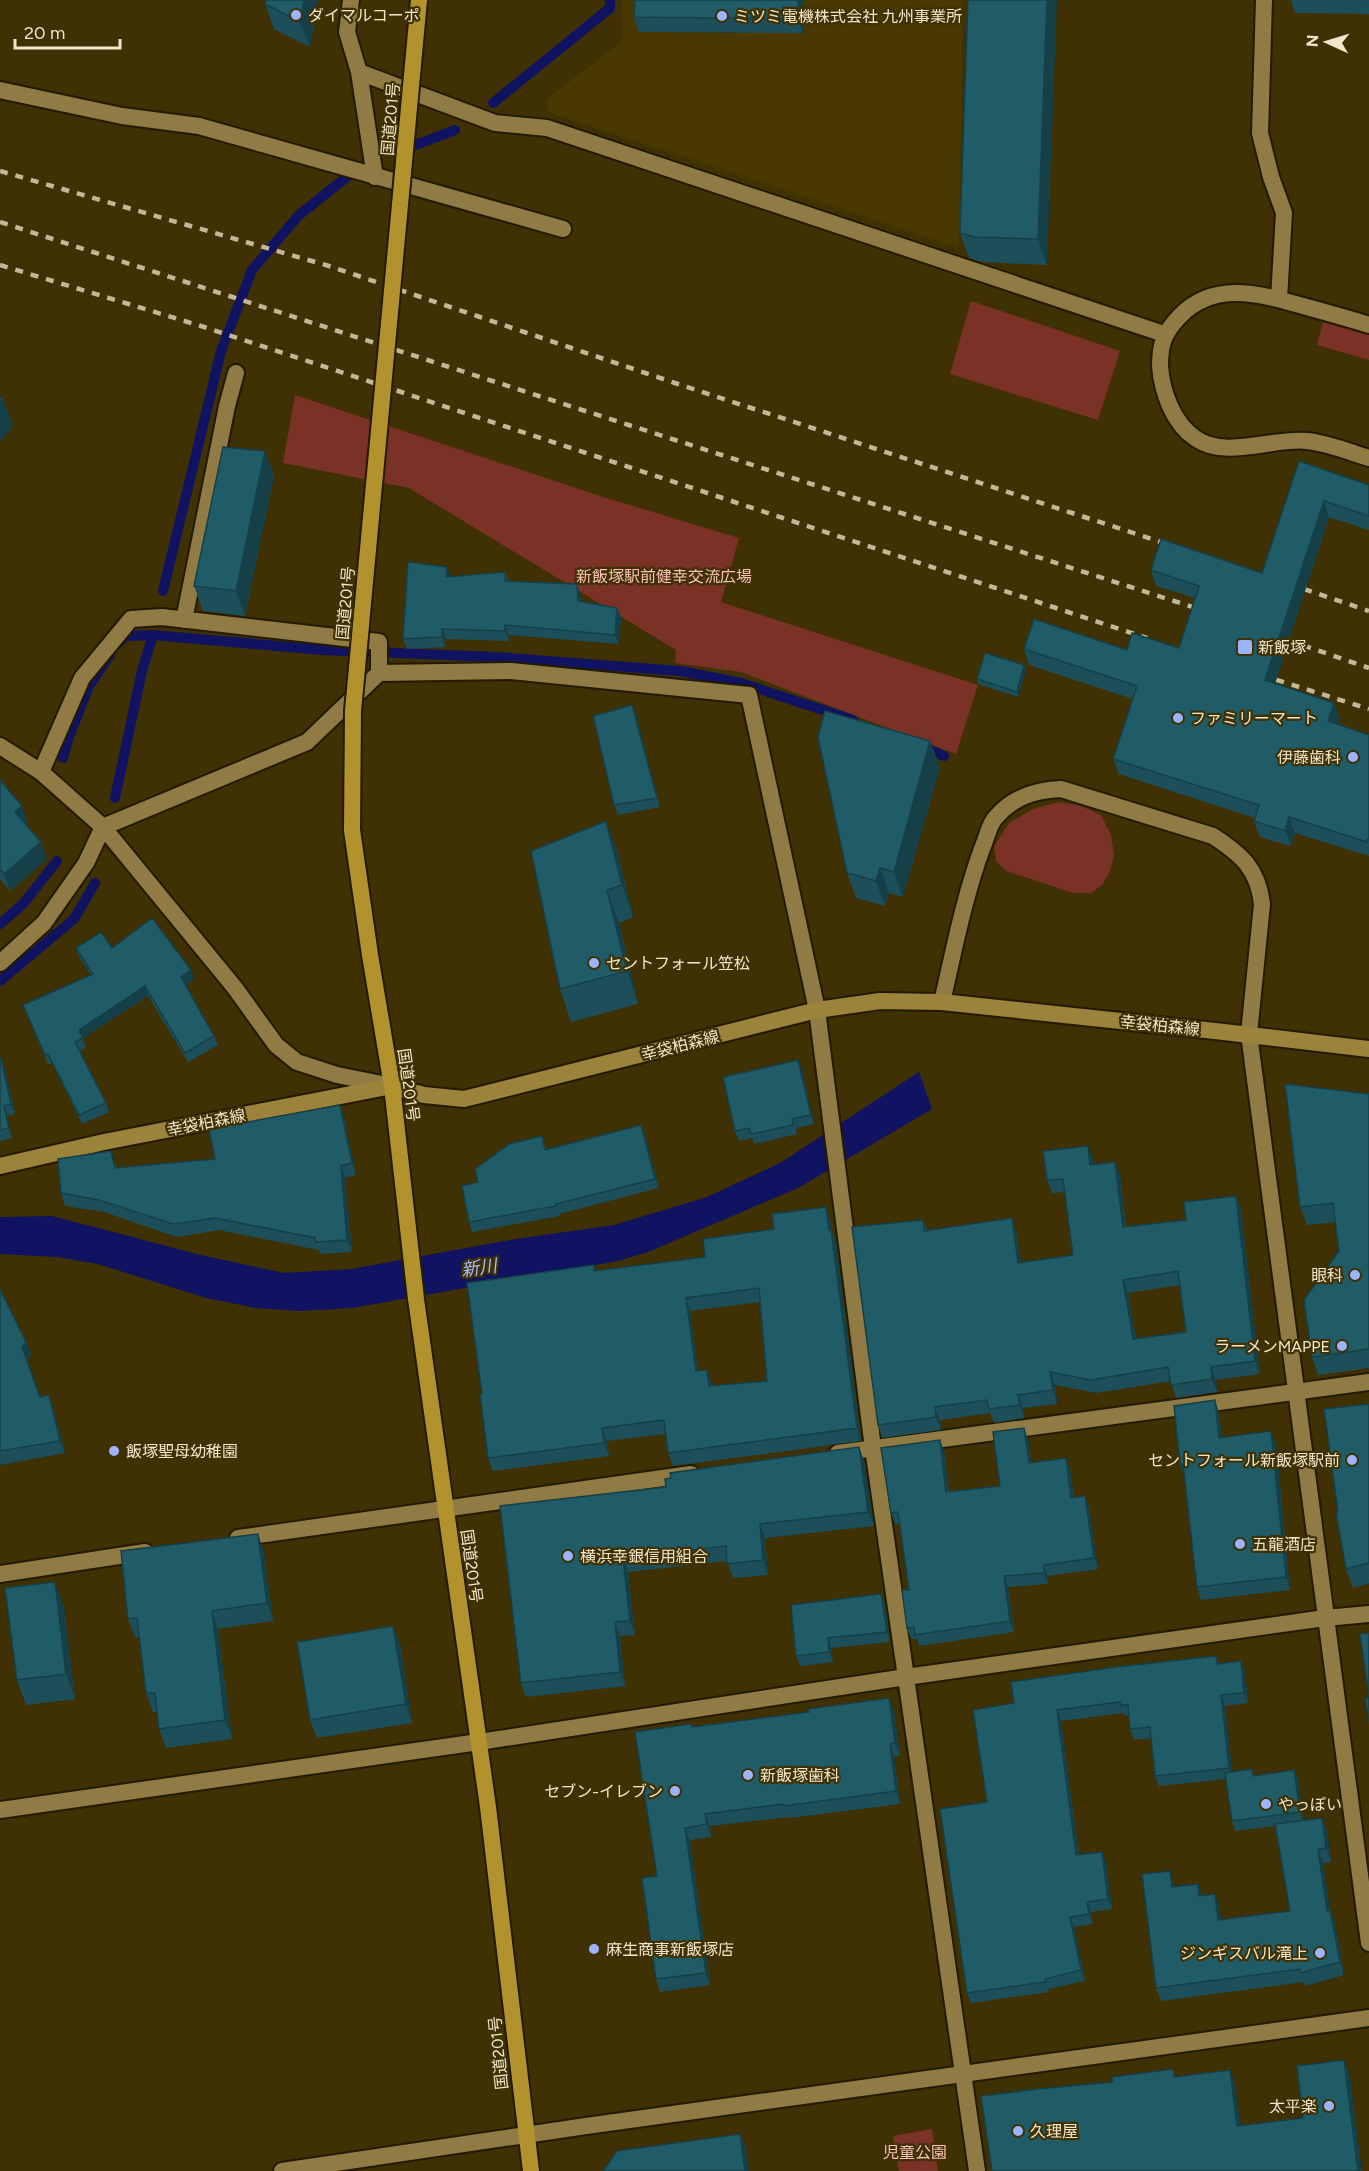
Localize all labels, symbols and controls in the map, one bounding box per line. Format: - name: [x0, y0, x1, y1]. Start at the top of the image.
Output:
- place label: ダイマルコーポ: [308, 6, 420, 25]
- place label: ミツミ電機株式会社 九州事業所: [734, 7, 962, 26]
- marker: ダイマルコーポ: [289, 8, 303, 22]
- marker: ミツミ電機株式会社 九州事業所: [715, 9, 729, 23]
- scale bar: [15, 12, 120, 50]
- north arrow: [1297, 12, 1357, 72]
- text: 20 m: [24, 22, 65, 44]
- text: N: [1303, 34, 1322, 48]
- street label: 国道201号: [378, 81, 403, 157]
- street label: 国道201号: [333, 565, 358, 641]
- park label: 新飯塚駅前健幸交流広場: [576, 567, 752, 586]
- marker: 新飯塚: [1236, 638, 1254, 656]
- place label: 新飯塚: [1258, 638, 1306, 657]
- place label: ファミリーマート: [1190, 709, 1318, 728]
- marker: ファミリーマート: [1171, 711, 1185, 725]
- place label: 伊藤歯科: [1277, 748, 1341, 767]
- marker: 伊藤歯科: [1346, 750, 1360, 764]
- place label: セントフォール笠松: [606, 954, 750, 973]
- marker: セントフォール笠松: [587, 956, 601, 970]
- street label: 幸袋柏森線: [1119, 1012, 1201, 1039]
- street label: 幸袋柏森線: [639, 1027, 721, 1064]
- street label: 国道201号: [394, 1047, 423, 1123]
- street label: 幸袋柏森線: [165, 1106, 247, 1139]
- water label: 新川: [460, 1254, 500, 1281]
- place label: 眼科: [1311, 1266, 1343, 1285]
- marker: 眼科: [1348, 1268, 1362, 1282]
- place label: ラーメンMAPPE: [1214, 1337, 1330, 1356]
- marker: ラーメンMAPPE: [1335, 1339, 1349, 1353]
- place label: 飯塚聖母幼稚園: [126, 1442, 238, 1461]
- marker: 飯塚聖母幼稚園: [107, 1444, 121, 1458]
- place label: セントフォール新飯塚駅前: [1148, 1451, 1340, 1470]
- marker: セントフォール新飯塚駅前: [1345, 1453, 1359, 1467]
- street label: 国道201号: [457, 1528, 486, 1604]
- place label: 五龍酒店: [1252, 1535, 1316, 1554]
- marker: 五龍酒店: [1233, 1537, 1247, 1551]
- place label: 横浜幸銀信用組合: [580, 1547, 708, 1566]
- marker: 横浜幸銀信用組合: [561, 1549, 575, 1563]
- place label: 新飯塚歯科: [760, 1766, 840, 1785]
- marker: 新飯塚歯科: [741, 1768, 755, 1782]
- place label: セブン-イレブン: [544, 1782, 663, 1801]
- marker: セブン-イレブン: [668, 1784, 682, 1798]
- place label: やっぽい: [1278, 1795, 1342, 1814]
- marker: やっぽい: [1259, 1797, 1273, 1811]
- place label: 麻生商事新飯塚店: [606, 1940, 734, 1959]
- marker: 麻生商事新飯塚店: [587, 1942, 601, 1956]
- place label: ジンギスバル滝上: [1180, 1944, 1308, 1963]
- marker: ジンギスバル滝上: [1313, 1946, 1327, 1960]
- street label: 国道201号: [485, 2015, 512, 2091]
- place label: 太平楽: [1269, 2097, 1317, 2116]
- marker: 太平楽: [1322, 2099, 1336, 2113]
- place label: 久理屋: [1030, 2122, 1078, 2141]
- marker: 久理屋: [1011, 2124, 1025, 2138]
- park label: 児童公園: [883, 2143, 947, 2162]

